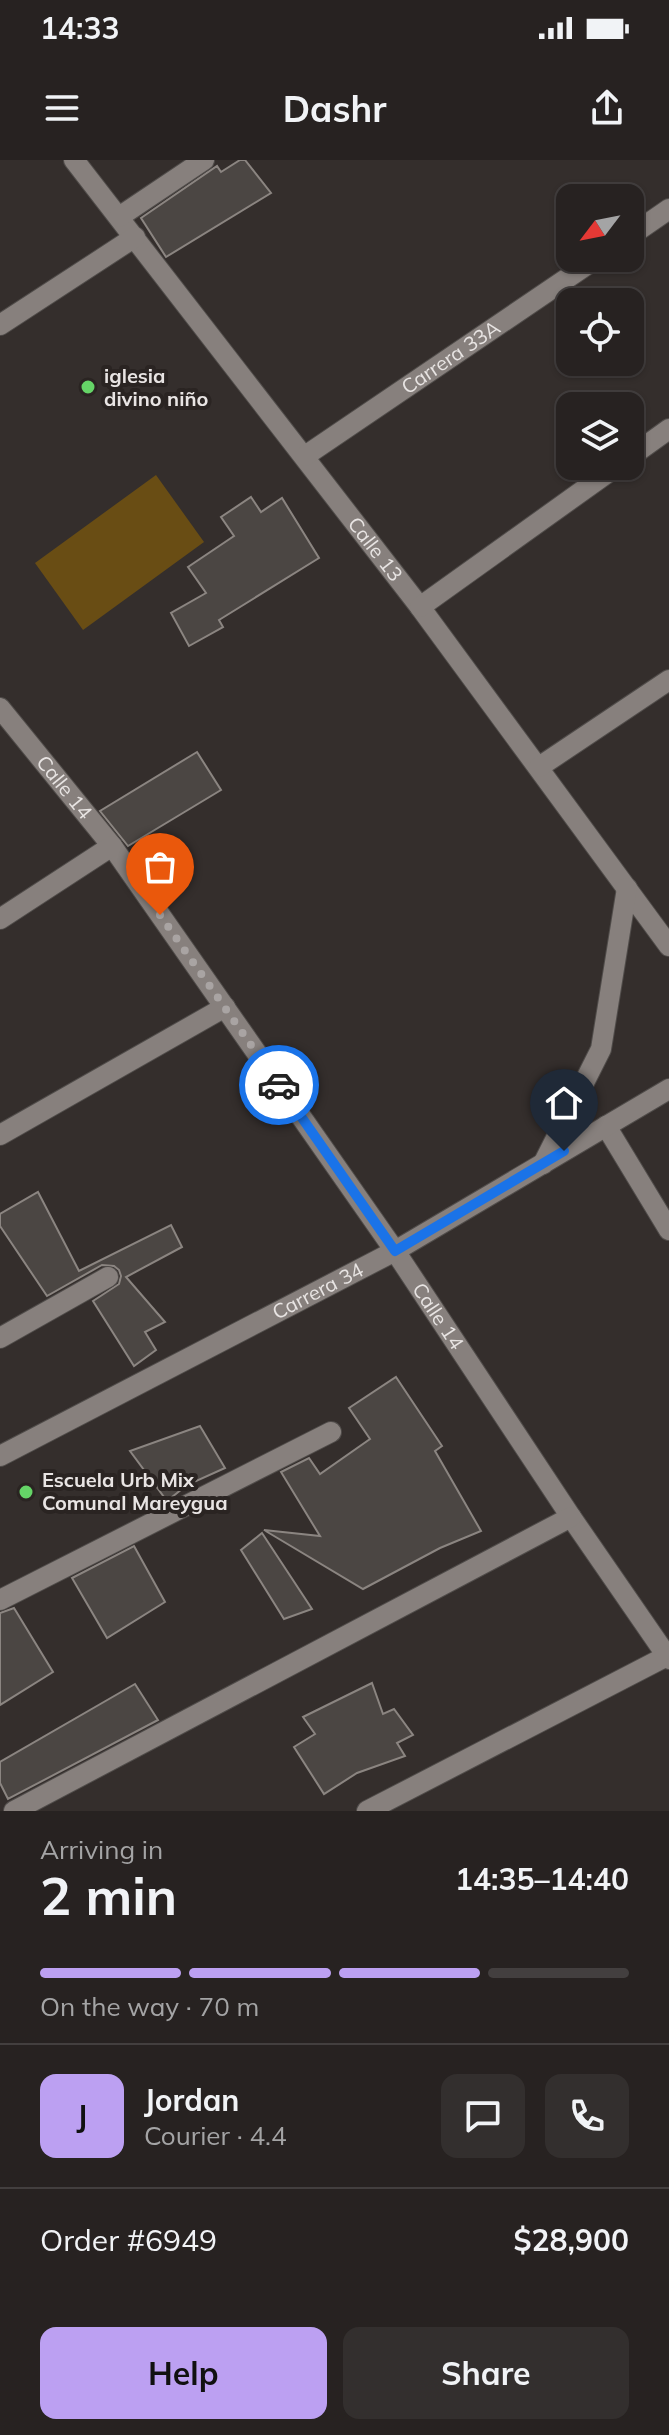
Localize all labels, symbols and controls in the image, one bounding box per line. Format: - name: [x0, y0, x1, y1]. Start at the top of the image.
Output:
- text: 14:33: [40, 9, 119, 47]
- icon: menu: [40, 86, 84, 130]
- text: Dashr: [283, 86, 386, 131]
- icon: share: [585, 86, 629, 130]
- north arrow: [556, 184, 644, 272]
- map controls: [556, 184, 644, 480]
- button: locate: [556, 288, 644, 376]
- street label: Carrera 33A: [396, 314, 505, 399]
- place label: iglesia divino niño: [104, 363, 208, 411]
- marker: iglesia divino niño: [79, 378, 97, 396]
- button: layers: [556, 392, 644, 480]
- street label: Calle 13: [343, 511, 408, 586]
- street label: Calle 14: [31, 750, 98, 824]
- pin: [126, 833, 194, 915]
- icon: bag: [138, 845, 182, 889]
- courier: [239, 1045, 319, 1125]
- icon: car: [257, 1063, 301, 1107]
- pin: [530, 1069, 598, 1151]
- icon: home: [542, 1081, 586, 1125]
- street label: Carrera 34: [268, 1257, 367, 1325]
- street label: Calle 14: [407, 1278, 470, 1354]
- place label: Escuela Urb Mix Comunal Mareygua: [42, 1467, 228, 1515]
- marker: Escuela Urb Mix Comunal Mareygua: [17, 1483, 35, 1501]
- text: Arriving in: [40, 1833, 163, 1866]
- text: 14:35–14:40: [455, 1860, 629, 1898]
- text: 2 min: [40, 1863, 177, 1928]
- text: On the way · 70 m: [40, 1990, 259, 2023]
- button: chat: [441, 2074, 525, 2158]
- button: phone: [545, 2074, 629, 2158]
- text: Jordan: [144, 2081, 239, 2119]
- text: J: [77, 2097, 87, 2135]
- text: Courier · 4.4: [144, 2119, 287, 2152]
- text: Order #6949: [40, 2221, 217, 2259]
- text: $28,900: [514, 2221, 629, 2259]
- button: Help: [40, 2327, 327, 2419]
- button: Share: [343, 2327, 629, 2419]

